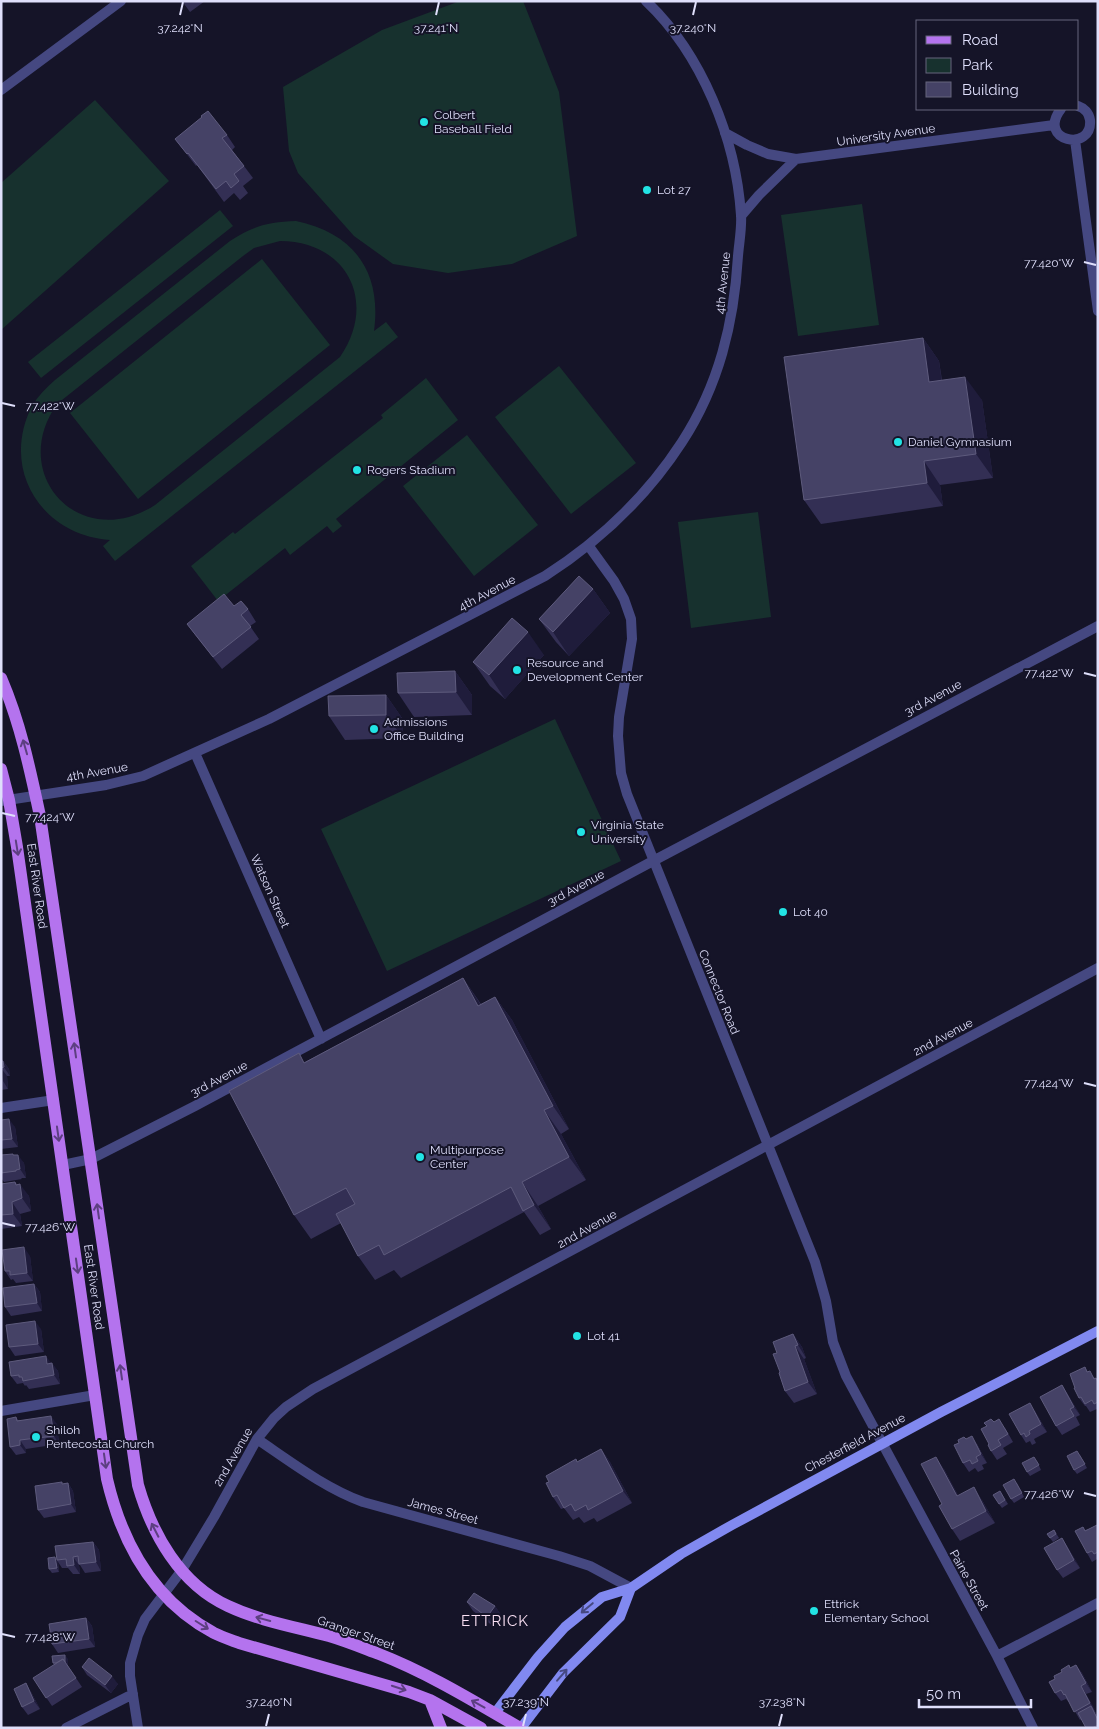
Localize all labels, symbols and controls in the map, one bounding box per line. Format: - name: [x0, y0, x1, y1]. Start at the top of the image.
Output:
- legend: [916, 20, 1079, 110]
- text: 37.242°N: [157, 21, 203, 35]
- text: 37.241°N: [414, 21, 458, 35]
- text: 37.240°N: [670, 21, 716, 35]
- text: Road: [962, 31, 998, 49]
- text: Park: [962, 56, 993, 74]
- text: Building: [962, 81, 1019, 99]
- place label: Colbert Baseball Field: [434, 108, 512, 136]
- marker: Colbert Baseball Field: [418, 116, 430, 128]
- street label: University Avenue: [836, 121, 936, 149]
- place label: Lot 27: [657, 183, 691, 197]
- marker: Lot 27: [641, 184, 653, 196]
- street label: 4th Avenue: [713, 251, 733, 315]
- text: 77.420°W: [1024, 256, 1074, 270]
- text: 77.422°W: [26, 399, 75, 413]
- place label: Daniel Gymnasium: [908, 435, 1012, 449]
- marker: Daniel Gymnasium: [892, 436, 904, 448]
- place label: Rogers Stadium: [367, 463, 455, 477]
- marker: Rogers Stadium: [351, 464, 363, 476]
- street label: 4th Avenue: [456, 572, 518, 614]
- place label: Resource and Development Center: [527, 656, 644, 684]
- marker: Resource and Development Center: [511, 664, 523, 676]
- text: 77.422°W: [1025, 666, 1074, 680]
- street label: 3rd Avenue: [902, 677, 964, 719]
- place label: Admissions Office Building: [384, 715, 464, 743]
- marker: Admissions Office Building: [368, 723, 380, 735]
- one-way arrow: [20, 740, 29, 756]
- street label: 4th Avenue: [65, 760, 129, 784]
- text: 77.424°W: [25, 810, 75, 824]
- place label: Virginia State University: [591, 818, 664, 846]
- marker: Virginia State University: [575, 826, 587, 838]
- one-way arrow: [13, 840, 23, 856]
- street label: East River Road: [24, 842, 50, 930]
- street label: Watson Street: [248, 852, 292, 930]
- street label: 3rd Avenue: [545, 867, 607, 909]
- place label: Lot 40: [793, 905, 828, 919]
- marker: Lot 40: [777, 906, 789, 918]
- street label: Connector Road: [696, 948, 742, 1036]
- street label: 2nd Avenue: [911, 1015, 975, 1059]
- one-way arrow: [69, 1042, 79, 1058]
- street label: 3rd Avenue: [188, 1058, 250, 1100]
- text: 77.424°W: [1024, 1076, 1074, 1090]
- one-way arrow: [54, 1126, 64, 1142]
- place label: Multipurpose Center: [430, 1143, 504, 1171]
- marker: Multipurpose Center: [414, 1151, 426, 1163]
- one-way arrow: [93, 1203, 103, 1219]
- street label: 2nd Avenue: [555, 1207, 619, 1251]
- text: 77.426°W: [25, 1220, 76, 1234]
- street label: East River Road: [81, 1243, 107, 1331]
- one-way arrow: [72, 1257, 82, 1273]
- place label: Lot 41: [587, 1329, 620, 1343]
- marker: Lot 41: [571, 1330, 583, 1342]
- one-way arrow: [116, 1364, 126, 1380]
- street label: Chesterfield Avenue: [802, 1411, 908, 1475]
- place label: Shiloh Pentecostal Church: [46, 1423, 154, 1451]
- street label: 2nd Avenue: [211, 1425, 255, 1489]
- marker: Shiloh Pentecostal Church: [30, 1431, 42, 1443]
- one-way arrow: [100, 1453, 110, 1469]
- text: 77.426°W: [1024, 1487, 1075, 1501]
- street label: James Street: [406, 1495, 480, 1527]
- one-way arrow: [150, 1522, 160, 1537]
- street label: Paine Street: [947, 1547, 991, 1613]
- place label: Ettrick Elementary School: [824, 1597, 930, 1625]
- one-way arrow: [581, 1602, 594, 1613]
- marker: Ettrick Elementary School: [808, 1605, 820, 1617]
- district label: ETTRICK: [461, 1612, 529, 1630]
- one-way arrow: [256, 1613, 272, 1623]
- street label: Granger Street: [315, 1613, 397, 1653]
- one-way arrow: [195, 1620, 209, 1630]
- text: 77.428°W: [25, 1630, 75, 1644]
- one-way arrow: [556, 1669, 567, 1682]
- scale bar: [919, 1676, 1032, 1708]
- one-way arrow: [390, 1684, 406, 1694]
- text: 50 m: [926, 1685, 961, 1703]
- text: 37.240°N: [246, 1695, 292, 1709]
- text: 37.239°N: [503, 1695, 549, 1709]
- text: 37.238°N: [759, 1695, 805, 1709]
- one-way arrow: [471, 1698, 485, 1708]

